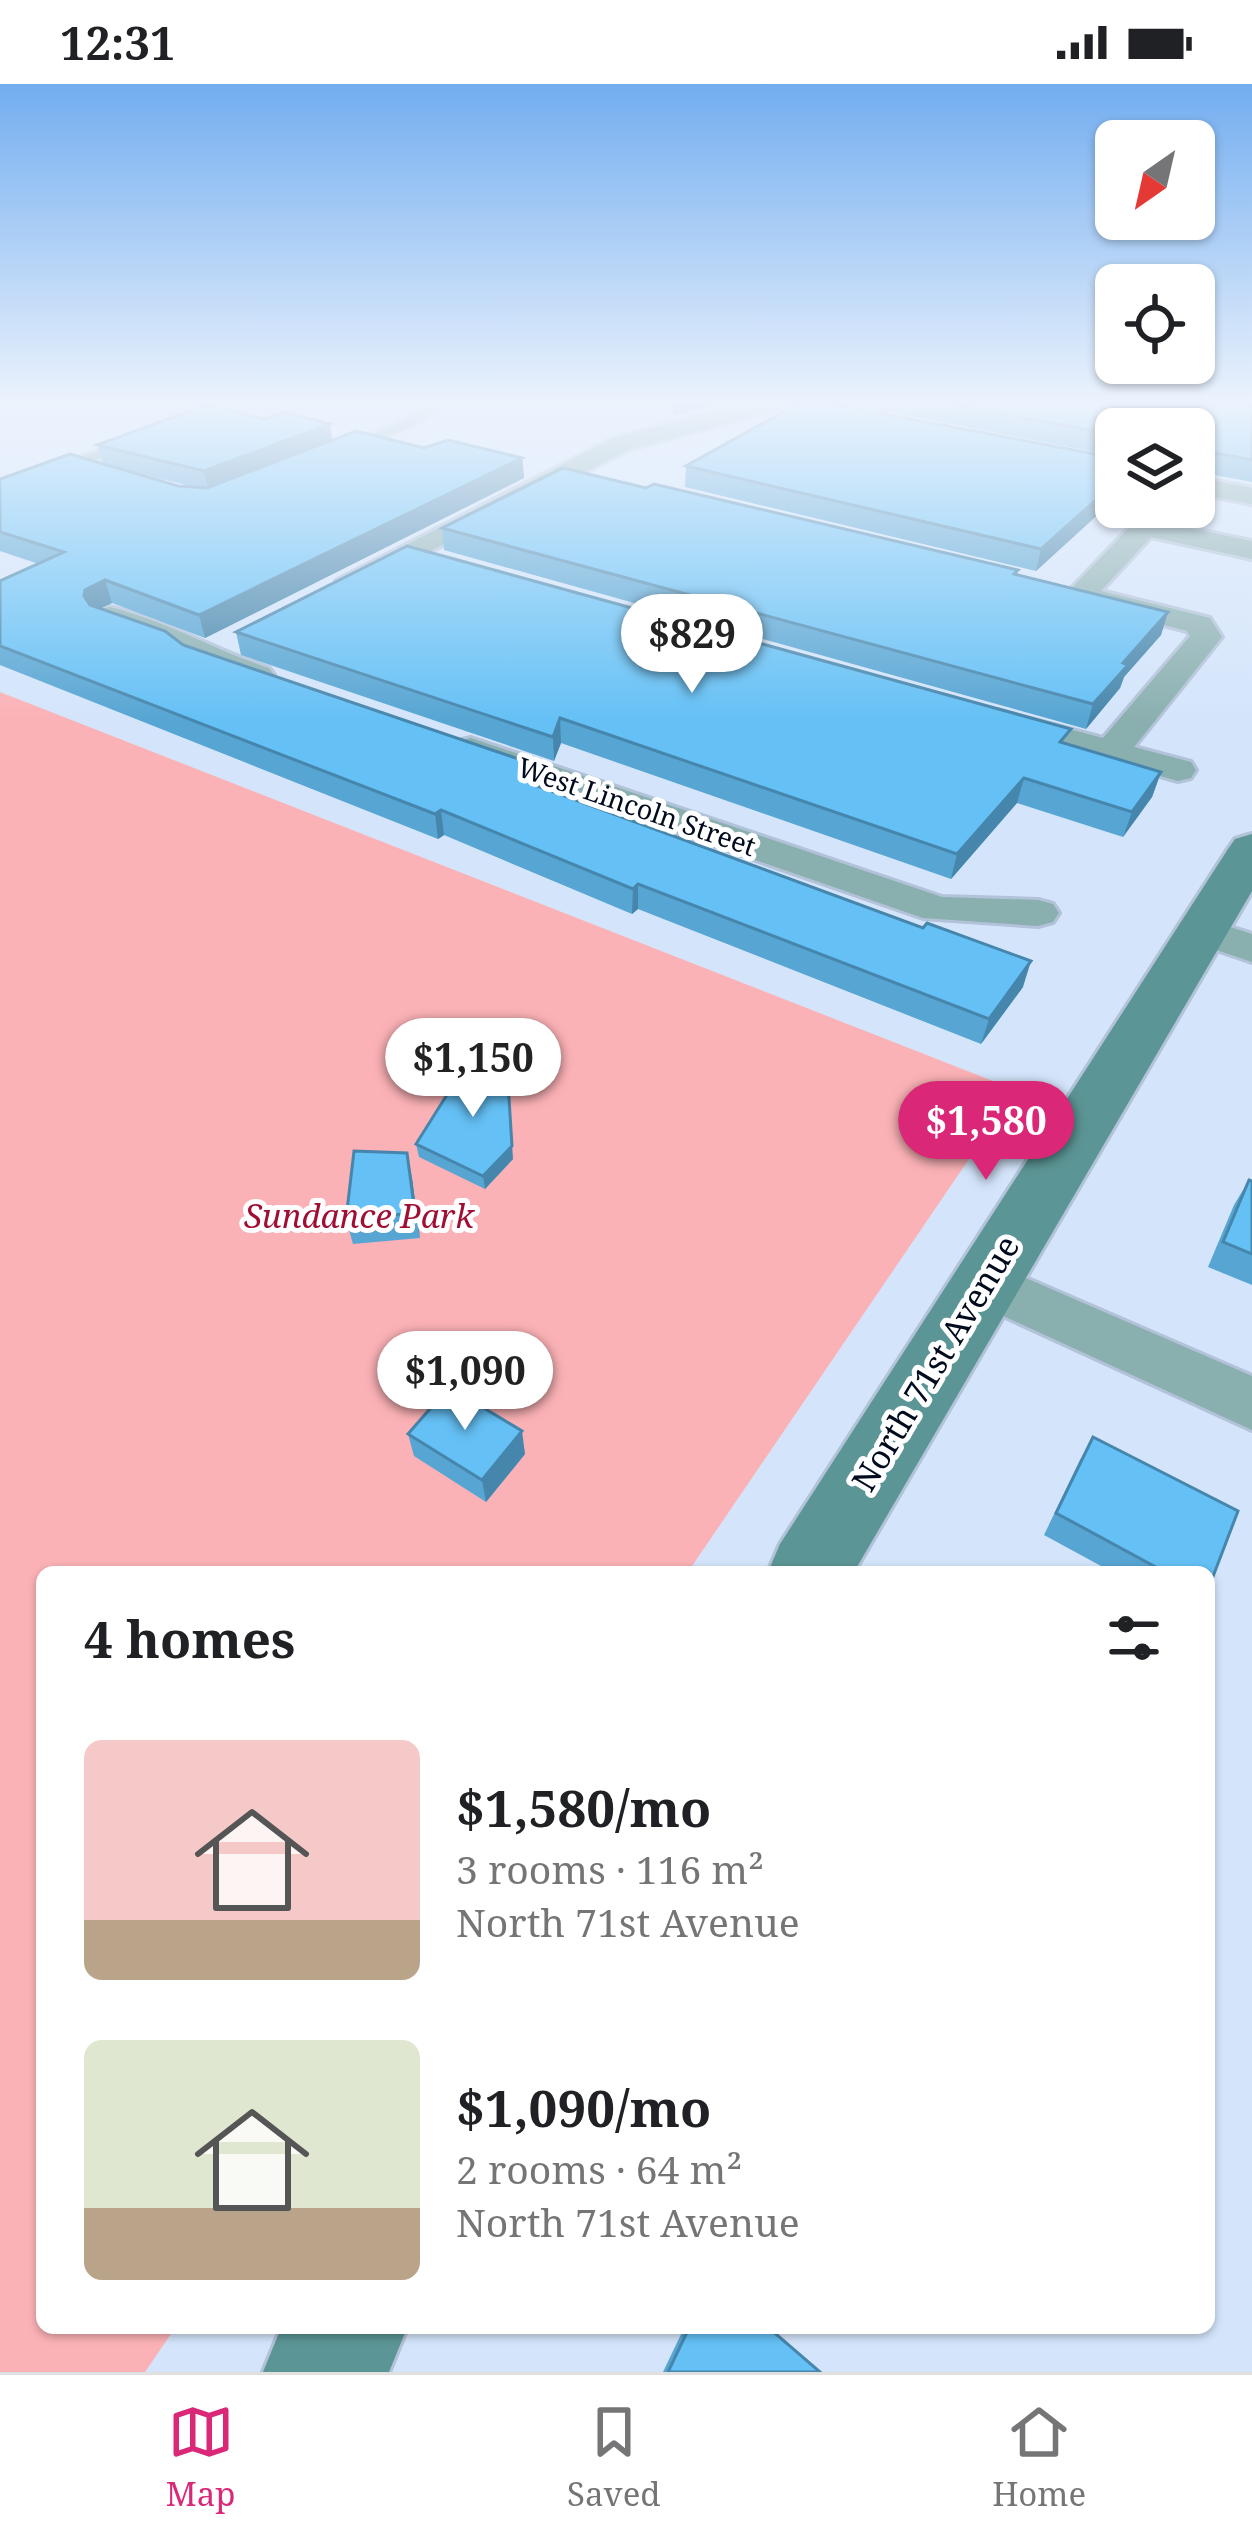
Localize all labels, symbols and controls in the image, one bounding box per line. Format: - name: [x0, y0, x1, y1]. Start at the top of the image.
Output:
- text: 12:31: [60, 12, 175, 73]
- north arrow: [1095, 120, 1215, 240]
- map controls: [1095, 120, 1215, 528]
- button: locate: [1095, 264, 1215, 384]
- button: layers: [1095, 408, 1215, 528]
- pin: $829: [621, 594, 763, 696]
- text: $829: [648, 606, 736, 659]
- street label: West Lincoln Street: [513, 748, 761, 864]
- pin: $1,150: [375, 1018, 571, 1120]
- text: $1,150: [412, 1030, 534, 1083]
- pin: $1,580: [888, 1081, 1084, 1183]
- text: $1,580: [925, 1093, 1047, 1146]
- park label: Sundance Park: [244, 1193, 475, 1238]
- street label: North 71st Avenue: [841, 1227, 1029, 1499]
- pin: $1,090: [367, 1331, 563, 1433]
- text: $1,090: [404, 1343, 526, 1396]
- text: 4 homes: [84, 1603, 295, 1673]
- icon: filters: [1101, 1605, 1167, 1671]
- text: $1,580/mo: [456, 1772, 711, 1842]
- icon: home: [180, 1788, 324, 1932]
- text: 3 rooms · 116 m²: [456, 1842, 764, 1895]
- text: North 71st Avenue: [456, 1895, 800, 1948]
- text: $1,090/mo: [456, 2072, 711, 2142]
- icon: home: [180, 2088, 324, 2232]
- text: 2 rooms · 64 m²: [456, 2142, 742, 2195]
- text: North 71st Avenue: [456, 2195, 800, 2248]
- tab: Map: [166, 2399, 236, 2516]
- tab: Saved: [567, 2399, 661, 2516]
- tab: Home: [992, 2399, 1086, 2516]

